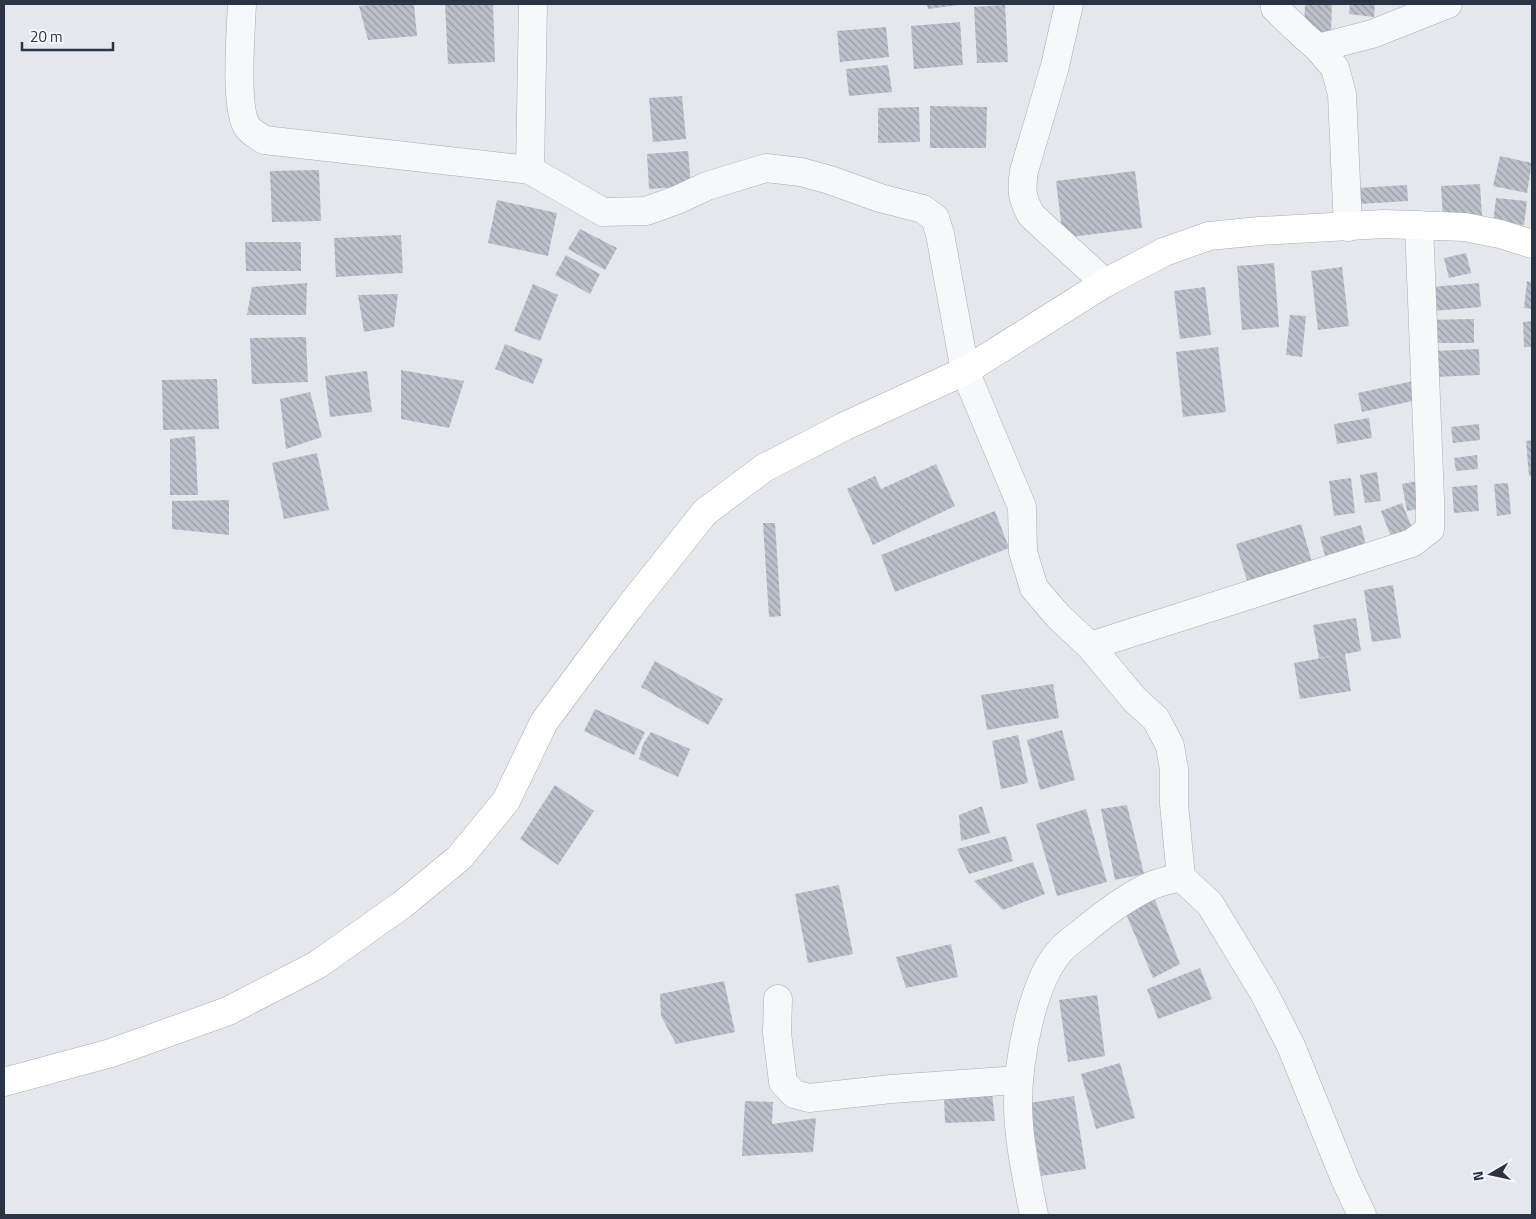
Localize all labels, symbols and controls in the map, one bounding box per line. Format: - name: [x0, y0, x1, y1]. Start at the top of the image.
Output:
- scale bar: [22, 20, 114, 52]
- text: 20 m: [30, 25, 63, 48]
- north arrow: [1466, 1149, 1516, 1199]
- text: N: [1467, 1170, 1489, 1183]

